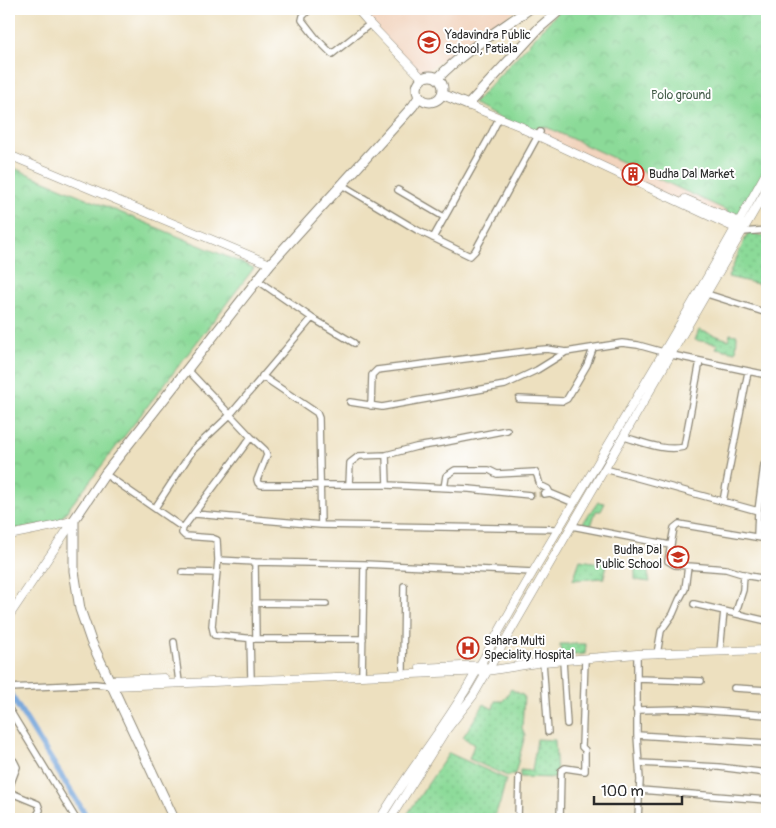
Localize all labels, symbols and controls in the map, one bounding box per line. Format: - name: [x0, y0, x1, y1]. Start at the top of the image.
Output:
- place label: Yadavindra Public School, Patiala: [444, 28, 531, 57]
- school or university icon: Yadavindra Public School, Patiala: [417, 30, 441, 54]
- park label: Polo ground: [651, 88, 711, 103]
- building icon: Budha Dal Market: [621, 162, 645, 186]
- place label: Budha Dal Market: [649, 167, 735, 182]
- place label: Budha Dal Public School: [595, 543, 662, 572]
- school or university icon: Budha Dal Public School: [666, 545, 690, 569]
- place label: Sahara Multi Speciality Hospital: [484, 634, 575, 663]
- hospital icon: Sahara Multi Speciality Hospital: [456, 636, 480, 660]
- scale bar: [594, 773, 681, 805]
- text: 100 m: [601, 782, 644, 801]

